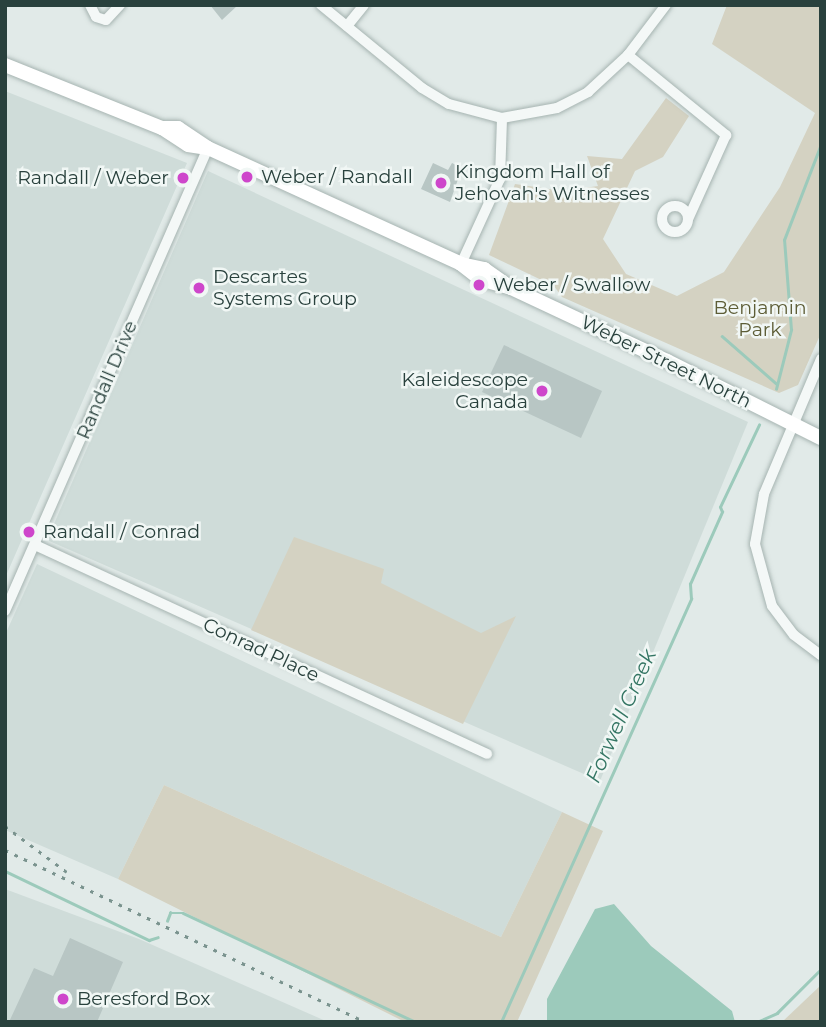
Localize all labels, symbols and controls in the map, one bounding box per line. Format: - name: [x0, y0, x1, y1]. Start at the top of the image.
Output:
- place label: Kingdom Hall of Jehovah's Witnesses: [455, 161, 650, 205]
- place label: Weber / Randall: [261, 166, 413, 188]
- place label: Randall / Weber: [17, 167, 169, 189]
- marker: Weber / Randall: [239, 169, 255, 185]
- marker: Randall / Weber: [175, 170, 191, 186]
- marker: Kingdom Hall of Jehovah's Witnesses: [433, 175, 449, 191]
- place label: Descartes Systems Group: [213, 266, 357, 310]
- place label: Weber / Swallow: [493, 274, 650, 296]
- marker: Weber / Swallow: [471, 277, 487, 293]
- marker: Descartes Systems Group: [191, 280, 207, 296]
- park label: Benjamin Park: [713, 297, 807, 341]
- street label: Weber Street North: [577, 311, 755, 413]
- street label: Randall Drive: [72, 317, 142, 443]
- place label: Kaleidescope Canada: [401, 369, 528, 413]
- marker: Kaleidescope Canada: [534, 383, 550, 399]
- place label: Randall / Conrad: [43, 521, 200, 543]
- marker: Randall / Conrad: [21, 524, 37, 540]
- street label: Conrad Place: [199, 613, 323, 687]
- water label: Forwell Creek: [580, 645, 662, 787]
- place label: Beresford Box: [77, 988, 210, 1010]
- marker: Beresford Box: [55, 991, 71, 1007]

